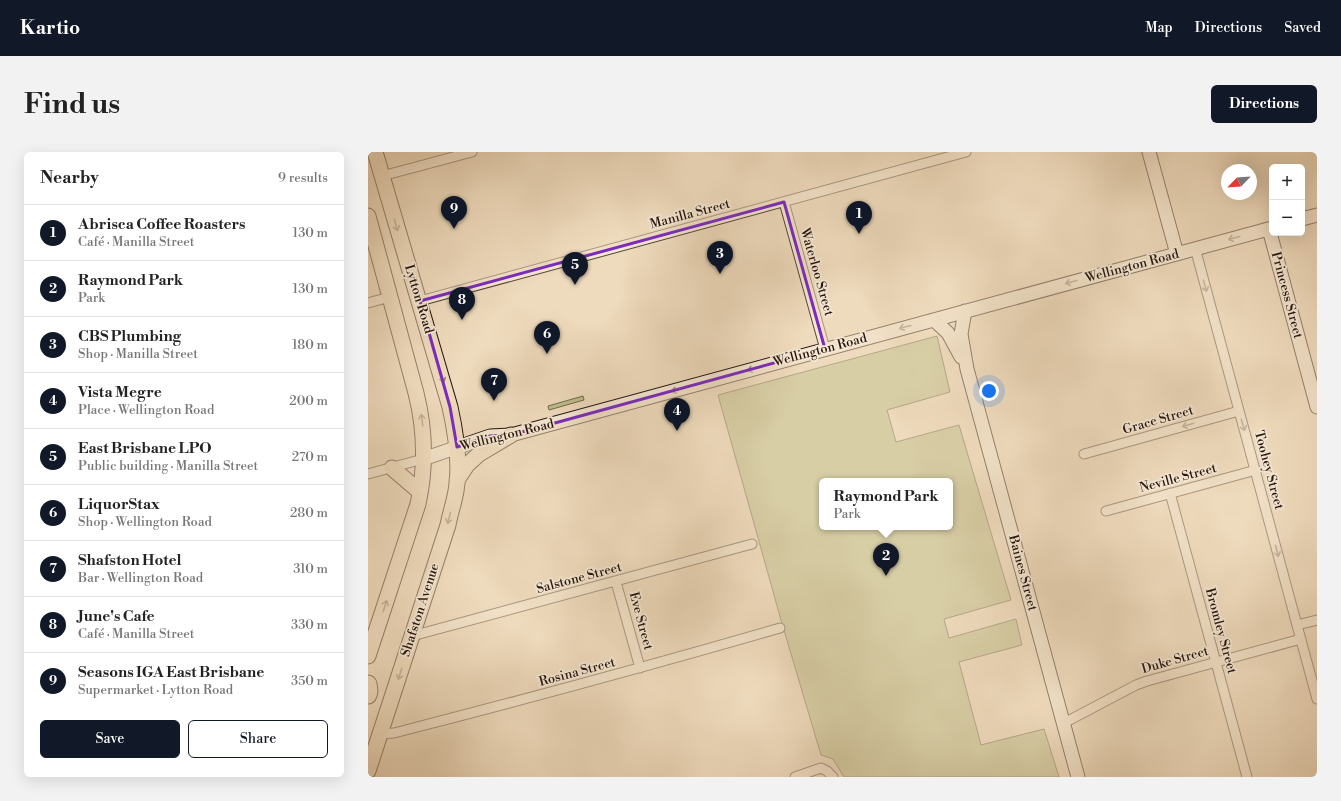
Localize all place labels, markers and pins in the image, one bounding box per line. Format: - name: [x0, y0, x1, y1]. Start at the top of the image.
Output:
- pin: 9: [441, 196, 467, 229]
- pin: 1: [846, 201, 872, 234]
- pin: 3: [707, 241, 733, 274]
- pin: 5: [562, 252, 588, 285]
- pin: 8: [449, 287, 475, 320]
- pin: 6: [534, 321, 560, 354]
- pin: 7: [481, 368, 507, 401]
- pin: 4: [664, 398, 690, 431]
- pin: 2: [873, 543, 899, 576]

